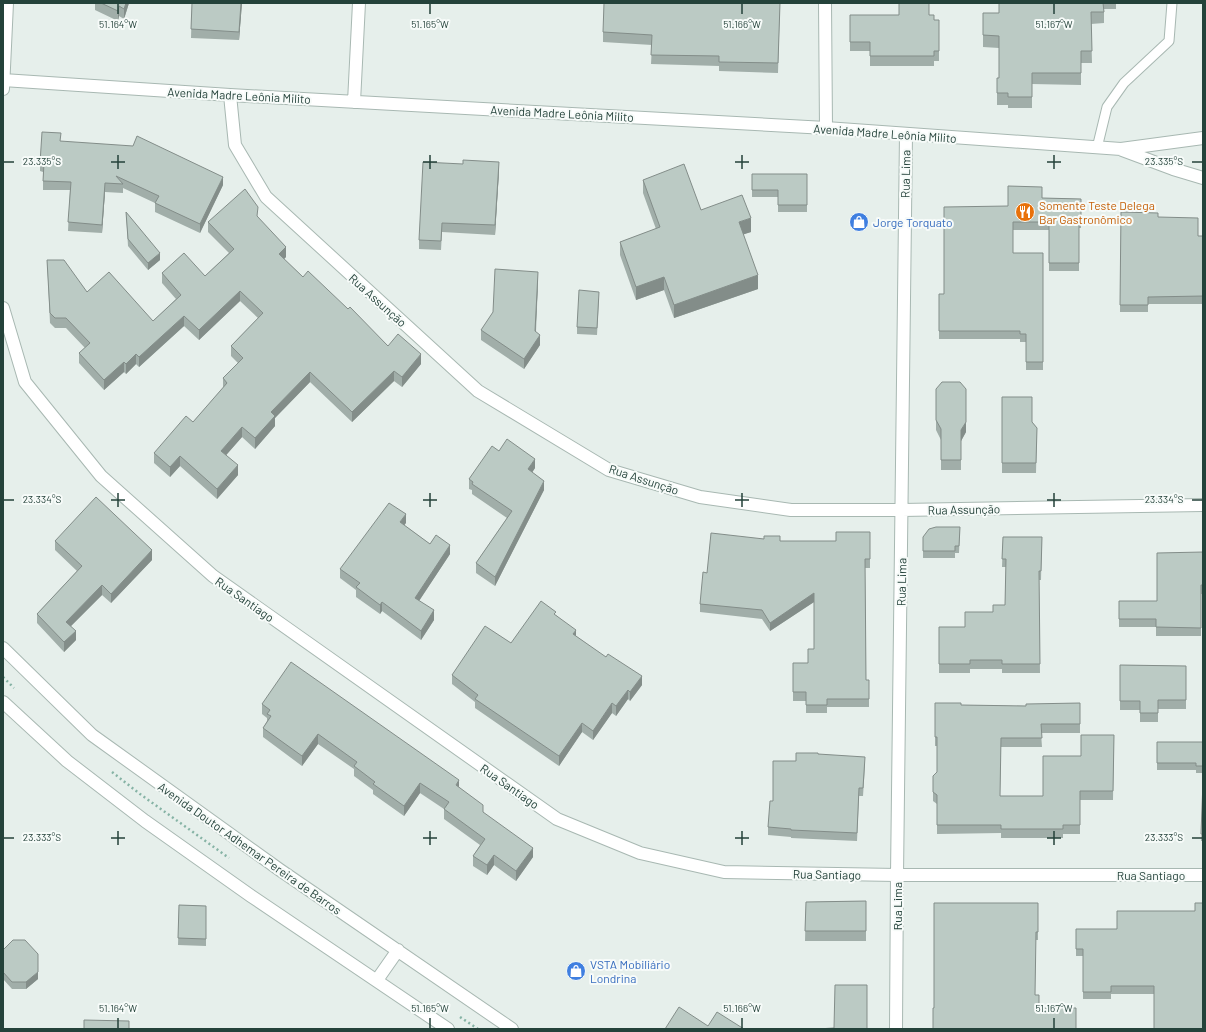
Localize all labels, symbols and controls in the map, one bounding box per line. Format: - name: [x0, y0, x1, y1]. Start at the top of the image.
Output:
- text: 51.164°W: [99, 18, 137, 30]
- text: 51.165°W: [411, 18, 449, 30]
- text: 51.166°W: [723, 18, 761, 30]
- text: 51.167°W: [1035, 18, 1073, 30]
- street label: Avenida Madre Leônia Milito: [167, 84, 311, 106]
- street label: Avenida Madre Leônia Milito: [490, 102, 634, 124]
- street label: Avenida Madre Leônia Milito: [813, 121, 957, 145]
- street label: Rua Lima: [898, 150, 912, 198]
- text: 23.335°S: [23, 155, 61, 167]
- text: 23.335°S: [1145, 155, 1183, 167]
- place label: Somente Teste Delega Bar Gastronômico: [1039, 198, 1155, 226]
- restaurant icon: Somente Teste Delega Bar Gastronômico: [1014, 201, 1036, 223]
- shop icon: Jorge Torquato: [848, 211, 870, 233]
- place label: Jorge Torquato: [873, 215, 953, 229]
- street label: Rua Assunção: [346, 271, 410, 329]
- street label: Rua Assunção: [607, 461, 681, 497]
- text: 23.334°S: [23, 493, 61, 505]
- text: 23.334°S: [1145, 493, 1183, 505]
- street label: Rua Assunção: [928, 501, 1000, 517]
- street label: Rua Lima: [894, 558, 908, 606]
- street label: Rua Santiago: [213, 574, 277, 624]
- street label: Rua Santiago: [478, 761, 542, 811]
- street label: Avenida Doutor Adhemar Pereira de Barros: [156, 779, 344, 917]
- text: 23.333°S: [23, 831, 61, 843]
- text: 23.333°S: [1145, 831, 1183, 843]
- street label: Rua Santiago: [793, 866, 861, 882]
- street label: Rua Santiago: [1117, 868, 1185, 882]
- street label: Rua Lima: [890, 882, 904, 930]
- place label: VSTA Mobiliário Londrina: [590, 957, 670, 985]
- shop icon: VSTA Mobiliário Londrina: [565, 960, 587, 982]
- text: 51.164°W: [99, 1002, 137, 1014]
- text: 51.165°W: [411, 1002, 449, 1014]
- text: 51.166°W: [723, 1002, 761, 1014]
- text: 51.167°W: [1035, 1002, 1073, 1014]

